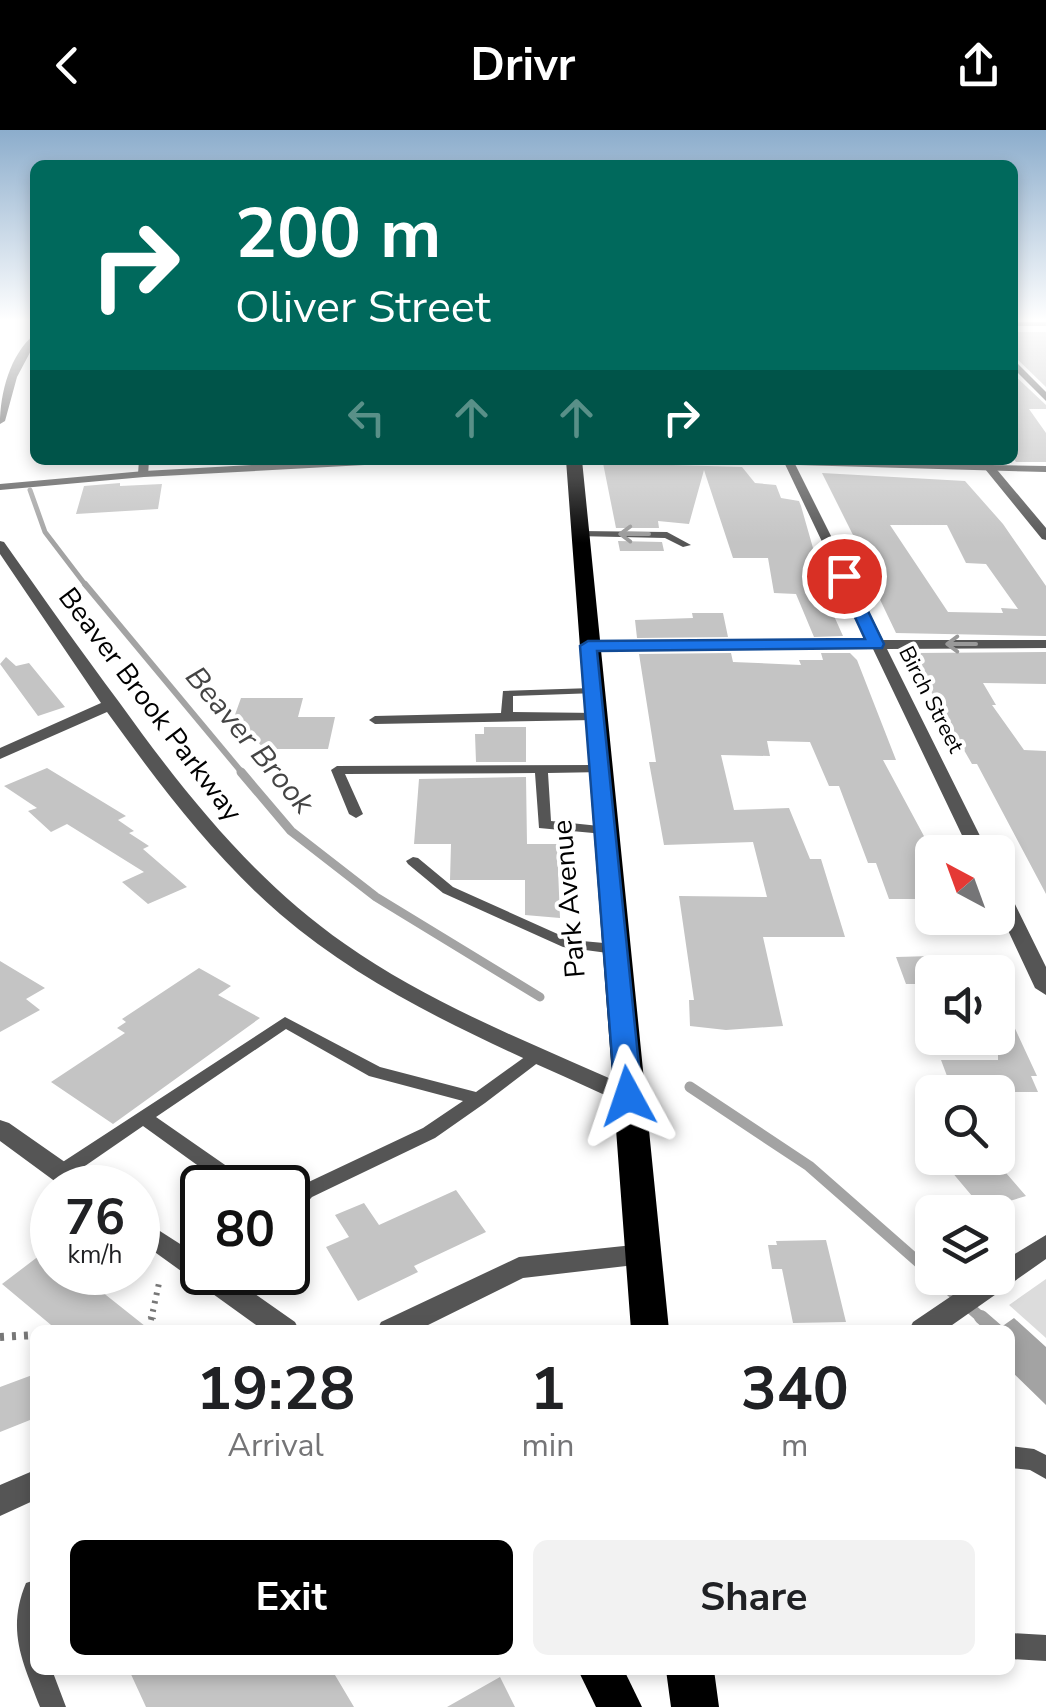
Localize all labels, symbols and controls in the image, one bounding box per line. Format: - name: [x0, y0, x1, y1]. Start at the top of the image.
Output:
- text: Drivr: [471, 35, 575, 96]
- icon: back: [40, 38, 95, 93]
- icon: share: [951, 38, 1006, 93]
- text: 200 m: [235, 186, 441, 282]
- icon: right: [70, 200, 200, 330]
- text: Oliver Street: [235, 277, 491, 338]
- icon: left: [339, 390, 394, 445]
- icon: ahead: [444, 390, 499, 445]
- icon: ahead: [549, 390, 604, 445]
- icon: right: [654, 390, 709, 445]
- one-way arrow: [619, 524, 652, 544]
- pin: [802, 534, 887, 619]
- icon: arrive: [817, 549, 872, 604]
- street label: Beaver Brook Parkway: [52, 581, 250, 827]
- one-way arrow: [946, 634, 978, 654]
- street label: Birch Street: [891, 641, 971, 758]
- water label: Beaver Brook: [178, 659, 322, 821]
- street label: Park Avenue: [543, 818, 595, 979]
- north arrow: [915, 835, 1015, 935]
- map controls: [915, 835, 1015, 1295]
- button: sound: [915, 955, 1015, 1055]
- position arrow: [576, 1044, 680, 1148]
- button: search: [915, 1075, 1015, 1175]
- speed limit sign: 80: [180, 1165, 310, 1295]
- text: 76: [65, 1183, 125, 1252]
- button: layers: [915, 1195, 1015, 1295]
- text: km/h: [67, 1238, 123, 1272]
- text: 19:28: [196, 1348, 355, 1430]
- text: 1: [530, 1348, 566, 1430]
- text: 340: [741, 1348, 849, 1430]
- text: Arrival: [228, 1424, 324, 1467]
- text: min: [521, 1424, 574, 1467]
- text: m: [781, 1424, 808, 1467]
- button: Exit: [70, 1540, 513, 1655]
- button: Share: [533, 1540, 975, 1655]

